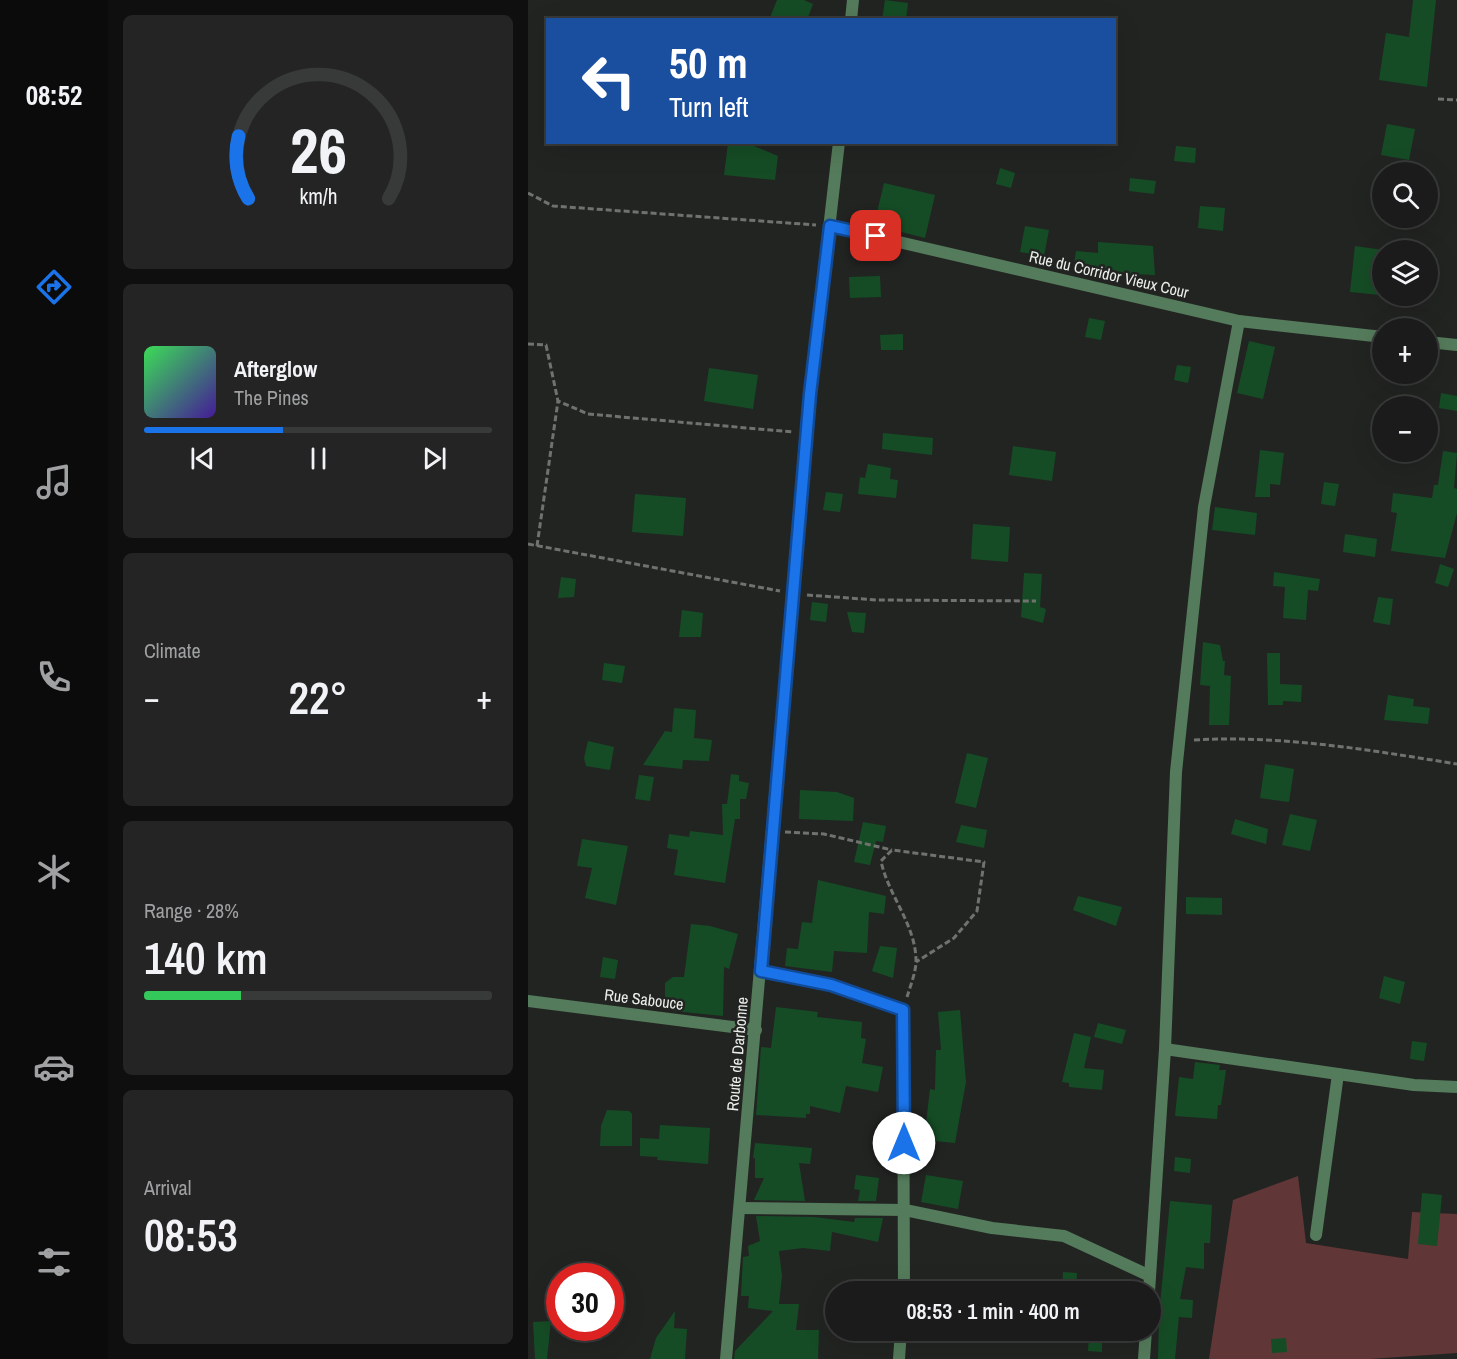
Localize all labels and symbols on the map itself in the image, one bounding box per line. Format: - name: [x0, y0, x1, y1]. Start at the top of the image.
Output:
- pin: [850, 210, 901, 261]
- street label: Rue du Corridor Vieux Cour: [1027, 245, 1192, 303]
- street label: Rue Sabouce: [603, 983, 685, 1015]
- street label: Route de Darbonne: [721, 996, 753, 1112]
- position arrow: [872, 1111, 936, 1175]
- speed limit sign: 30: [546, 1263, 624, 1341]

